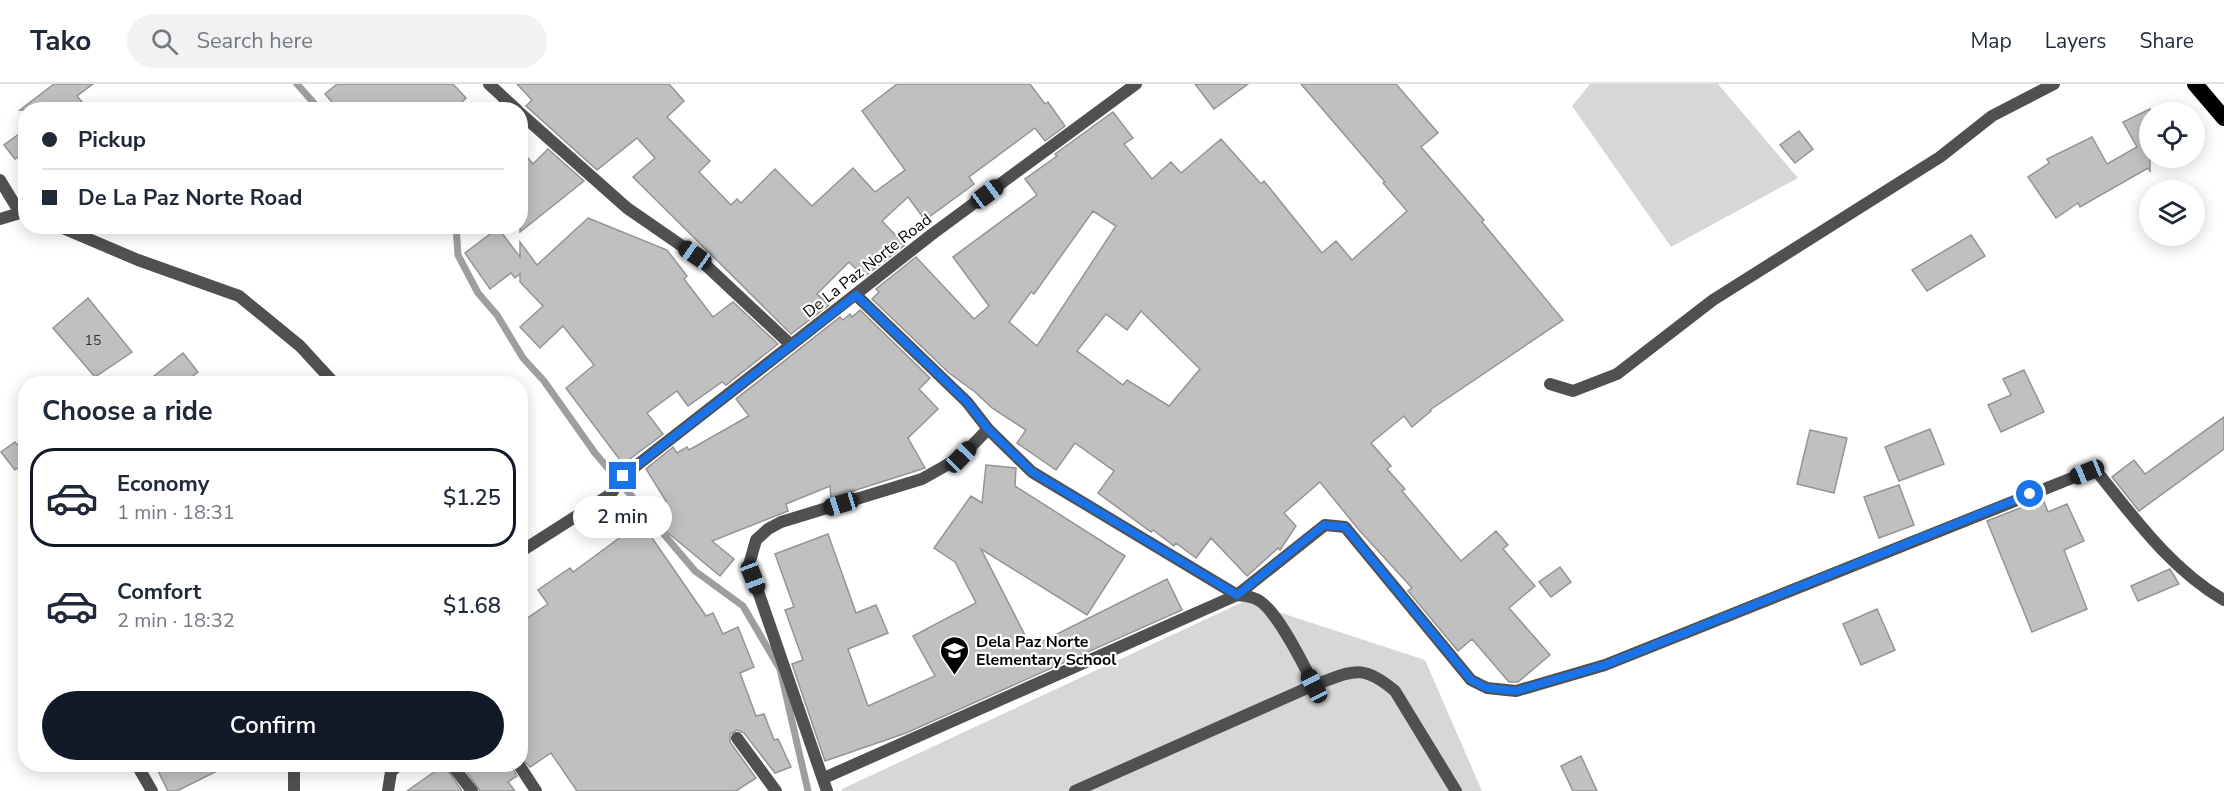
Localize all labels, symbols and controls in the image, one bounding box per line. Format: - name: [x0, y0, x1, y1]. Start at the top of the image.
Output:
- search box: [127, 14, 547, 68]
- text: Tako: [30, 22, 91, 60]
- icon: search: [148, 25, 181, 58]
- text: Search here: [196, 26, 313, 56]
- text: Map: [1970, 27, 2012, 55]
- text: Layers: [2045, 27, 2106, 55]
- text: Share: [2139, 27, 2194, 55]
- map controls: [2139, 102, 2205, 246]
- button: locate: [2139, 102, 2205, 168]
- text: Pickup: [78, 125, 146, 155]
- car: [967, 176, 1007, 212]
- button: layers: [2139, 180, 2205, 246]
- text: De La Paz Norte Road: [78, 183, 303, 213]
- street label: De La Paz Norte Road: [799, 209, 937, 323]
- car: [675, 237, 715, 273]
- house number: 15: [85, 331, 101, 350]
- text: Choose a ride: [42, 393, 213, 430]
- car: [942, 438, 980, 476]
- car: [2067, 457, 2107, 487]
- route end: [609, 462, 636, 489]
- text: Economy: [117, 469, 209, 499]
- icon: car: [45, 471, 99, 525]
- route start: [2016, 480, 2043, 507]
- text: $1.25: [443, 483, 501, 513]
- car: [821, 490, 861, 518]
- callout: 2 min: [574, 497, 672, 539]
- text: 1 min · 18:31: [117, 499, 235, 526]
- text: 2 min: [597, 503, 648, 530]
- car: [738, 557, 768, 597]
- text: Comfort: [117, 577, 201, 607]
- icon: car: [45, 579, 99, 633]
- text: $1.68: [443, 591, 501, 621]
- text: 2 min · 18:32: [117, 607, 235, 634]
- place label: Dela Paz Norte Elementary School: [976, 631, 1116, 671]
- school or university icon: Dela Paz Norte Elementary School: [939, 634, 971, 676]
- car: [1298, 666, 1330, 706]
- button: Confirm: [42, 691, 504, 760]

